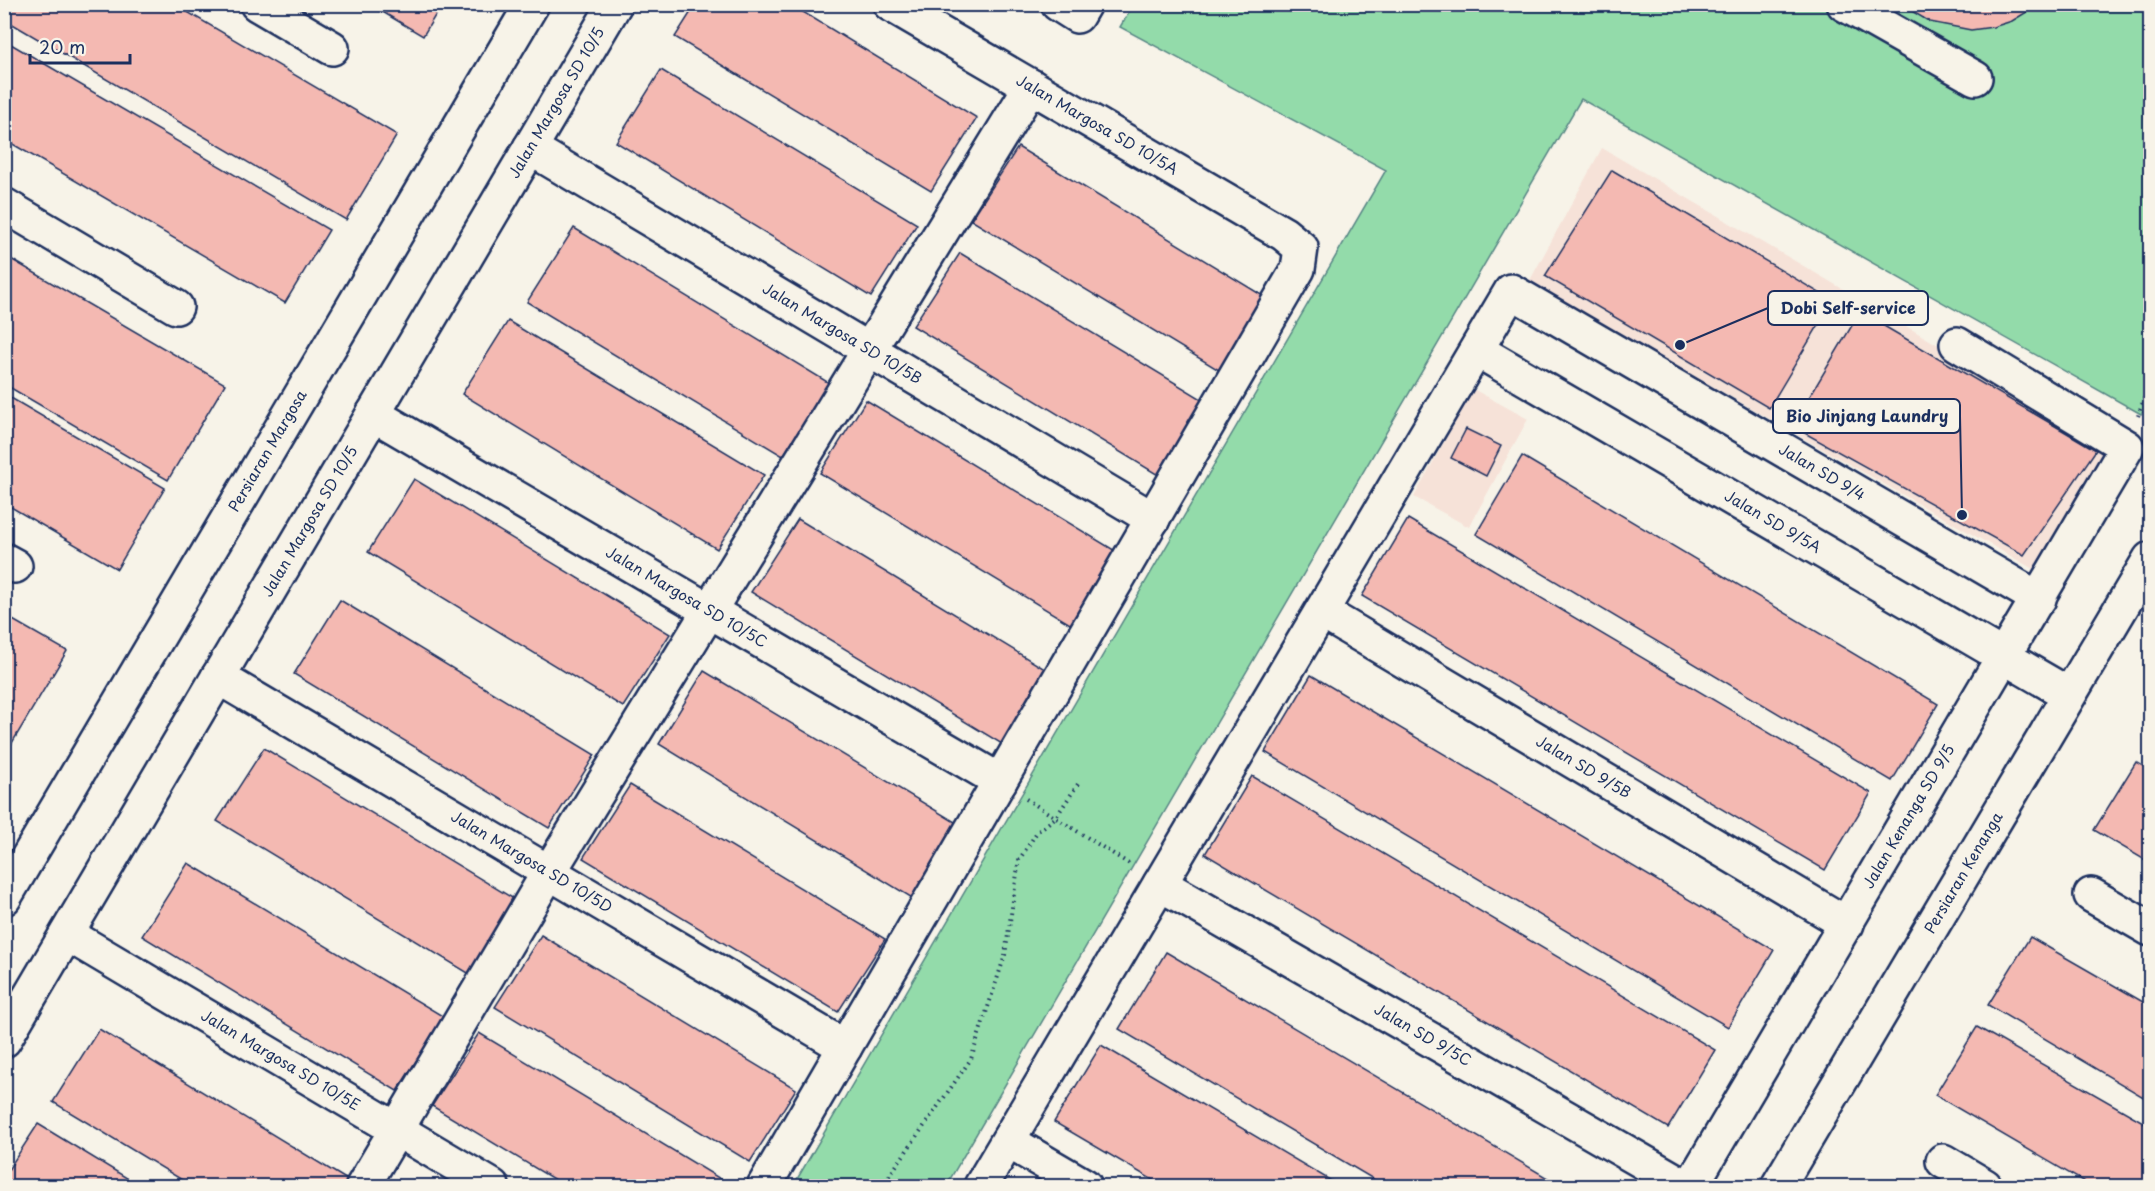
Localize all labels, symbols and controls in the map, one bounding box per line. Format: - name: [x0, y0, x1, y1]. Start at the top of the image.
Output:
- street label: Jalan Margosa SD 10/5: [502, 22, 609, 182]
- scale bar: [30, 27, 130, 65]
- text: 20 m: [39, 33, 85, 60]
- street label: Jalan Margosa SD 10/5A: [1013, 68, 1183, 180]
- street label: Jalan Margosa SD 10/5B: [759, 276, 927, 389]
- callout: Dobi Self-service: [1768, 291, 1928, 325]
- text: Dobi Self-service: [1780, 295, 1916, 319]
- street label: Persiaran Margosa: [222, 385, 312, 516]
- callout: Bio Jinjang Laundry: [1773, 399, 1960, 433]
- text: Bio Jinjang Laundry: [1786, 403, 1948, 427]
- street label: Jalan SD 9/4: [1775, 437, 1870, 505]
- street label: Jalan Margosa SD 10/5: [255, 441, 362, 601]
- street label: Jalan SD 9/5A: [1721, 484, 1826, 558]
- street label: Jalan Margosa SD 10/5C: [602, 540, 772, 652]
- street label: Jalan SD 9/5B: [1532, 729, 1636, 803]
- street label: Jalan Kenanga SD 9/5: [1856, 739, 1959, 892]
- street label: Jalan Margosa SD 10/5D: [447, 804, 617, 917]
- street label: Persiaran Kenanga: [1917, 806, 2008, 937]
- street label: Jalan SD 9/5C: [1371, 997, 1476, 1071]
- street label: Jalan Margosa SD 10/5E: [197, 1003, 365, 1115]

